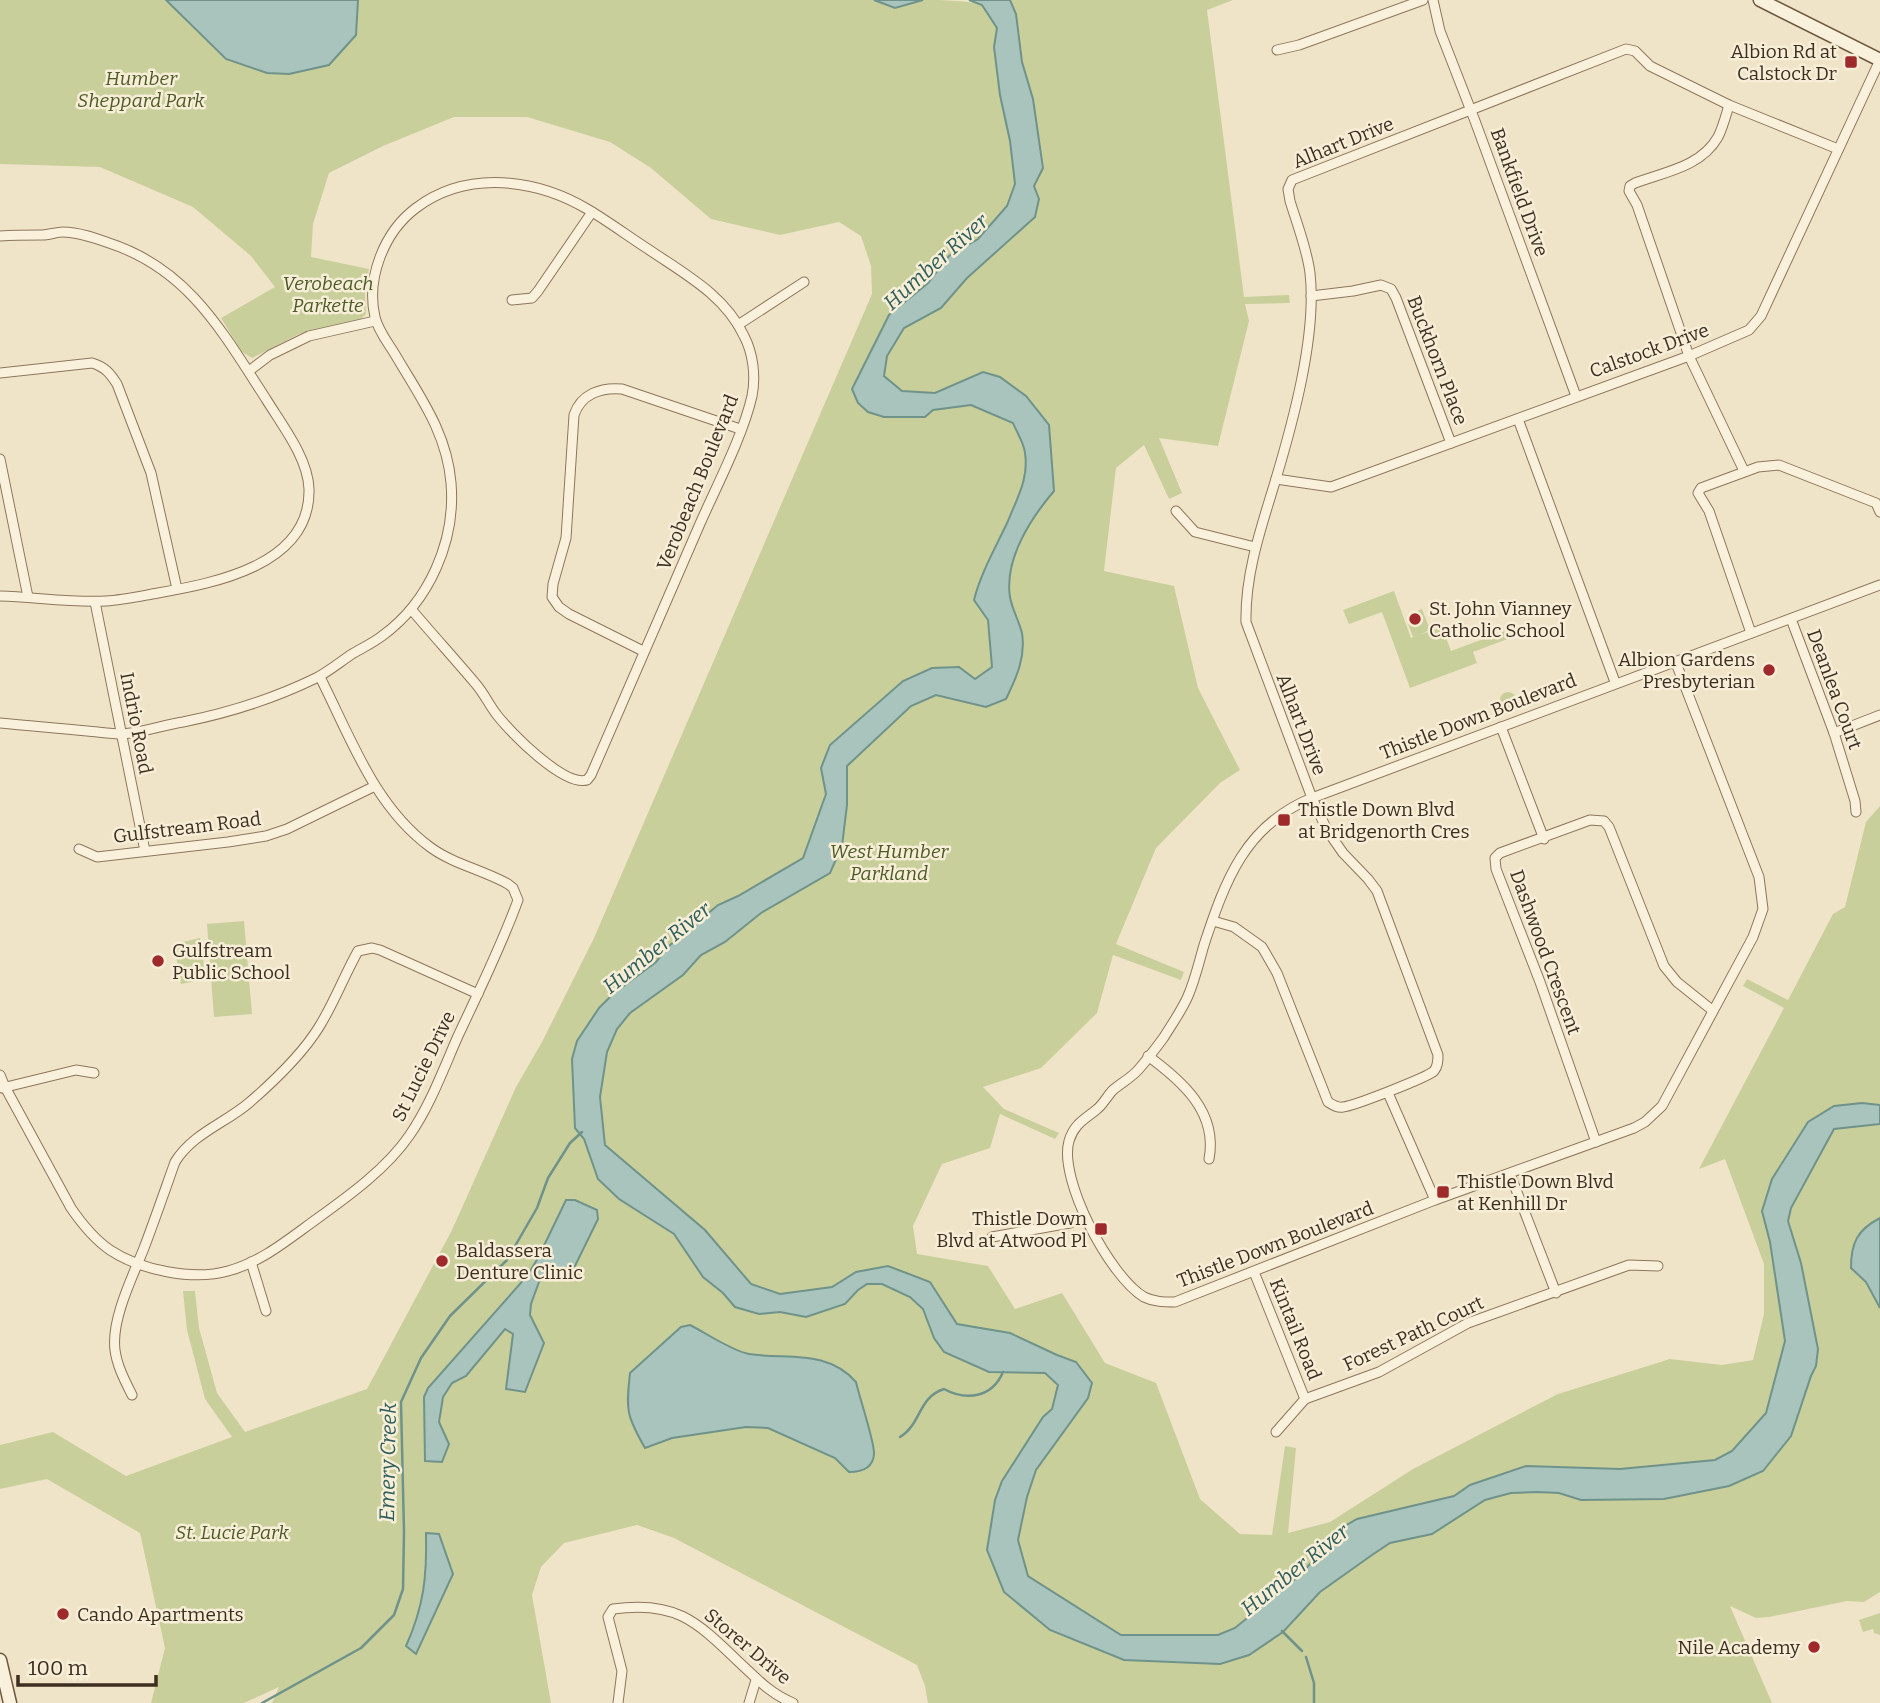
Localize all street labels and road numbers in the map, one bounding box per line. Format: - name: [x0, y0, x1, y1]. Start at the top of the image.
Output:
- street label: Alhart Drive: [1289, 112, 1397, 173]
- street label: Bankfield Drive: [1486, 125, 1553, 259]
- street label: Buckhorn Place: [1402, 292, 1473, 428]
- street label: Calstock Drive: [1586, 318, 1712, 383]
- street label: Verobeach Boulevard: [652, 391, 743, 573]
- street label: Deanlea Court: [1802, 626, 1867, 752]
- street label: Thistle Down Boulevard: [1377, 668, 1580, 765]
- street label: Indrio Road: [115, 670, 158, 776]
- street label: Alhart Drive: [1272, 670, 1331, 778]
- street label: Gulfstream Road: [112, 807, 262, 848]
- street label: Dashwood Crescent: [1505, 867, 1586, 1038]
- street label: St Lucie Drive: [387, 1007, 460, 1125]
- street label: Thistle Down Boulevard: [1174, 1196, 1377, 1293]
- street label: Kintail Road: [1265, 1275, 1326, 1383]
- street label: Forest Path Court: [1339, 1291, 1487, 1376]
- street label: Storer Drive: [700, 1603, 796, 1689]

